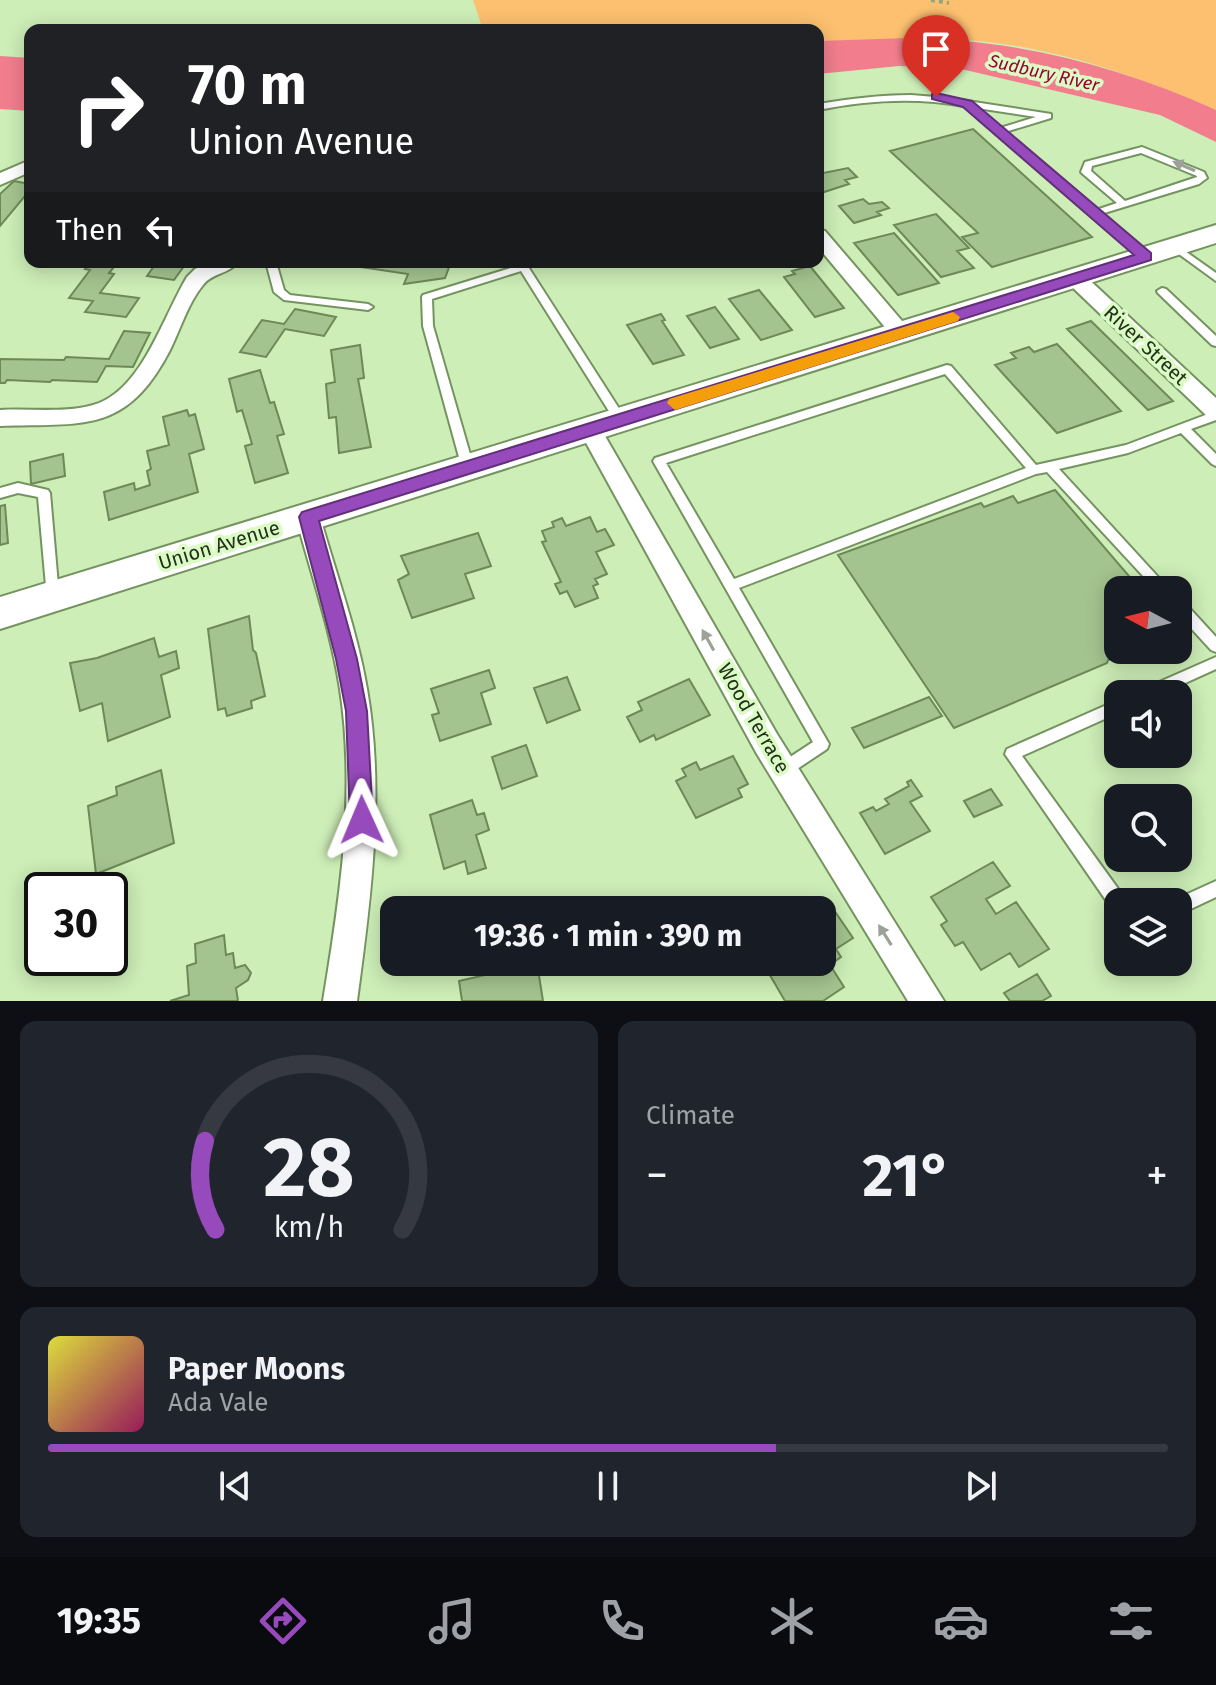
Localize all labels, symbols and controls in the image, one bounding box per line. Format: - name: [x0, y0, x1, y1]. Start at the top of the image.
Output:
- pin: [902, 15, 970, 97]
- icon: arrive: [914, 27, 958, 71]
- water label: Sudbury River: [986, 49, 1102, 97]
- text: 70 m: [188, 52, 307, 119]
- icon: right: [56, 56, 160, 160]
- text: Union Avenue: [188, 120, 414, 164]
- one-way arrow: [1172, 160, 1196, 173]
- icon: left: [139, 208, 183, 252]
- text: Then: [56, 212, 123, 248]
- street label: River Street: [1099, 300, 1193, 390]
- street label: Union Avenue: [155, 515, 283, 575]
- north arrow: [1104, 576, 1192, 664]
- map controls: [1104, 576, 1192, 976]
- one-way arrow: [702, 629, 716, 651]
- street label: Wood Terrace: [713, 659, 795, 777]
- button: sound: [1104, 680, 1192, 768]
- position arrow: [320, 778, 404, 862]
- button: search: [1104, 784, 1192, 872]
- speed limit sign: 30: [24, 872, 128, 976]
- button: layers: [1104, 888, 1192, 976]
- text: 19:36 · 1 min · 390 m: [474, 918, 742, 954]
- one-way arrow: [879, 924, 893, 946]
- text: Climate: [646, 1100, 735, 1131]
- text: 28: [263, 1118, 355, 1218]
- text: 21°: [863, 1140, 951, 1212]
- text: −: [646, 1149, 668, 1202]
- text: +: [1146, 1149, 1168, 1202]
- text: km/h: [274, 1210, 344, 1245]
- text: Paper Moons: [168, 1351, 345, 1387]
- text: Ada Vale: [168, 1387, 268, 1418]
- icon: previous: [213, 1464, 257, 1508]
- icon: pause: [586, 1464, 630, 1508]
- icon: next: [959, 1464, 1003, 1508]
- icon: directions: [255, 1593, 311, 1649]
- icon: music: [424, 1593, 480, 1649]
- icon: phone: [594, 1593, 650, 1649]
- icon: climate: [764, 1593, 820, 1649]
- icon: car: [933, 1593, 989, 1649]
- icon: filters: [1103, 1593, 1159, 1649]
- text: 19:35: [57, 1599, 141, 1643]

